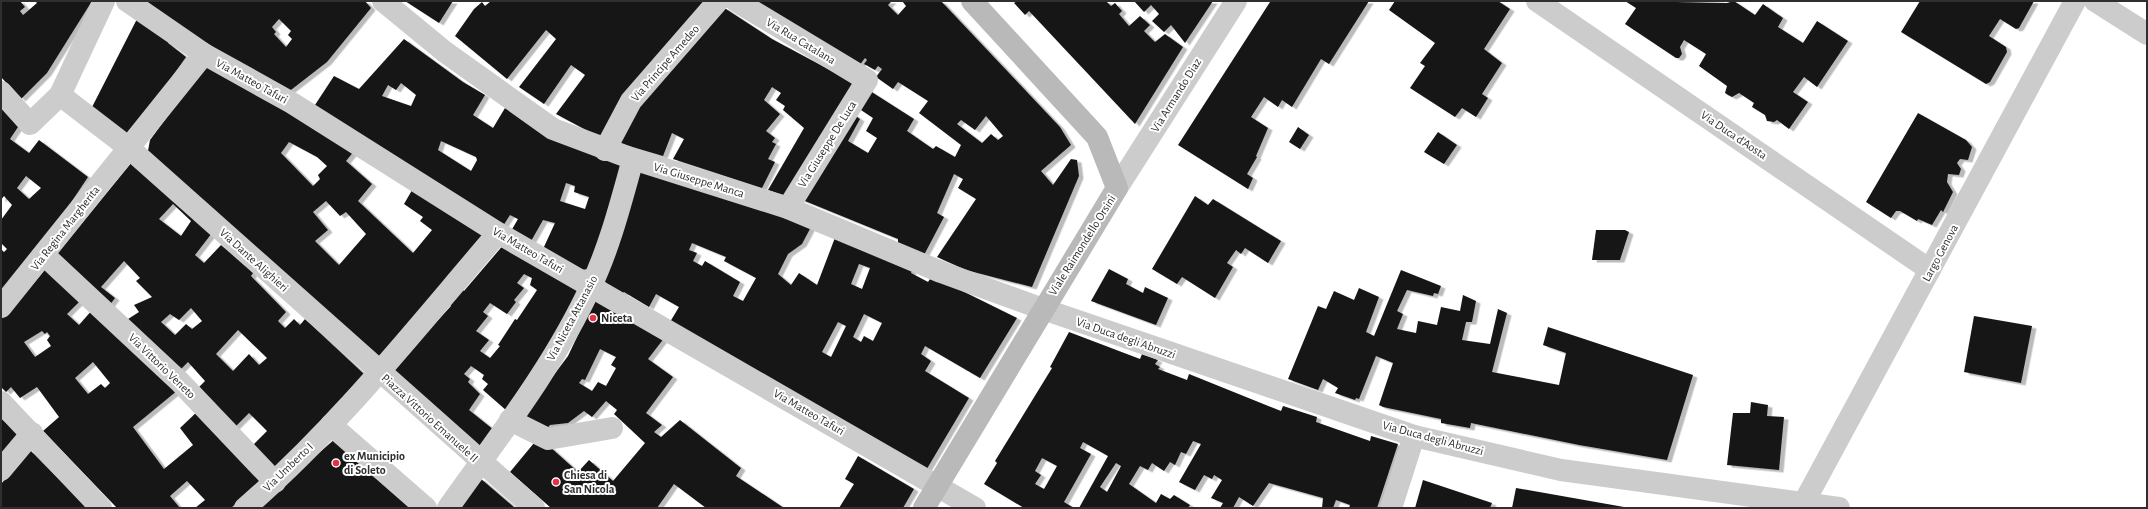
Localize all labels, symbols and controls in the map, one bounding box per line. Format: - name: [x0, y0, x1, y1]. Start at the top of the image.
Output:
- street label: Via Rua Catalana: [764, 16, 838, 67]
- street label: Via Principe Amedeo: [629, 22, 701, 104]
- street label: Via Matteo Tafuri: [214, 56, 290, 106]
- street label: Via Armando Diaz: [1149, 56, 1203, 134]
- street label: Via Giuseppe De Luca: [796, 98, 859, 189]
- street label: Via Duca d'Aosta: [1699, 108, 1770, 162]
- street label: Via Giuseppe Manca: [652, 161, 746, 200]
- street label: Via Regina Margherita: [28, 183, 102, 273]
- street label: Viale Raimondello Orsini: [1046, 193, 1118, 297]
- street label: Largo Genova: [1920, 222, 1960, 284]
- street label: Via Matteo Tafuri: [490, 225, 566, 275]
- street label: Via Dante Alighieri: [217, 226, 291, 294]
- street label: Via Niceta Attanasio: [545, 273, 600, 363]
- place label: Niceta: [601, 312, 633, 324]
- marker: Niceta: [588, 313, 598, 323]
- street label: Via Duca degli Abruzzi: [1075, 315, 1177, 361]
- street label: Via Vittorio Veneto: [126, 331, 198, 401]
- street label: Piazza Vittorio Emanuele II: [379, 372, 481, 464]
- street label: Via Matteo Tafuri: [771, 387, 847, 437]
- street label: Via Duca degli Abruzzi: [1381, 419, 1485, 457]
- street label: Via Umberto I: [261, 440, 315, 494]
- place label: ex Municipio di Soleto: [344, 450, 405, 476]
- marker: ex Municipio di Soleto: [331, 458, 341, 468]
- place label: Chiesa di San Nicola: [564, 469, 615, 495]
- marker: Chiesa di San Nicola: [551, 477, 561, 487]

